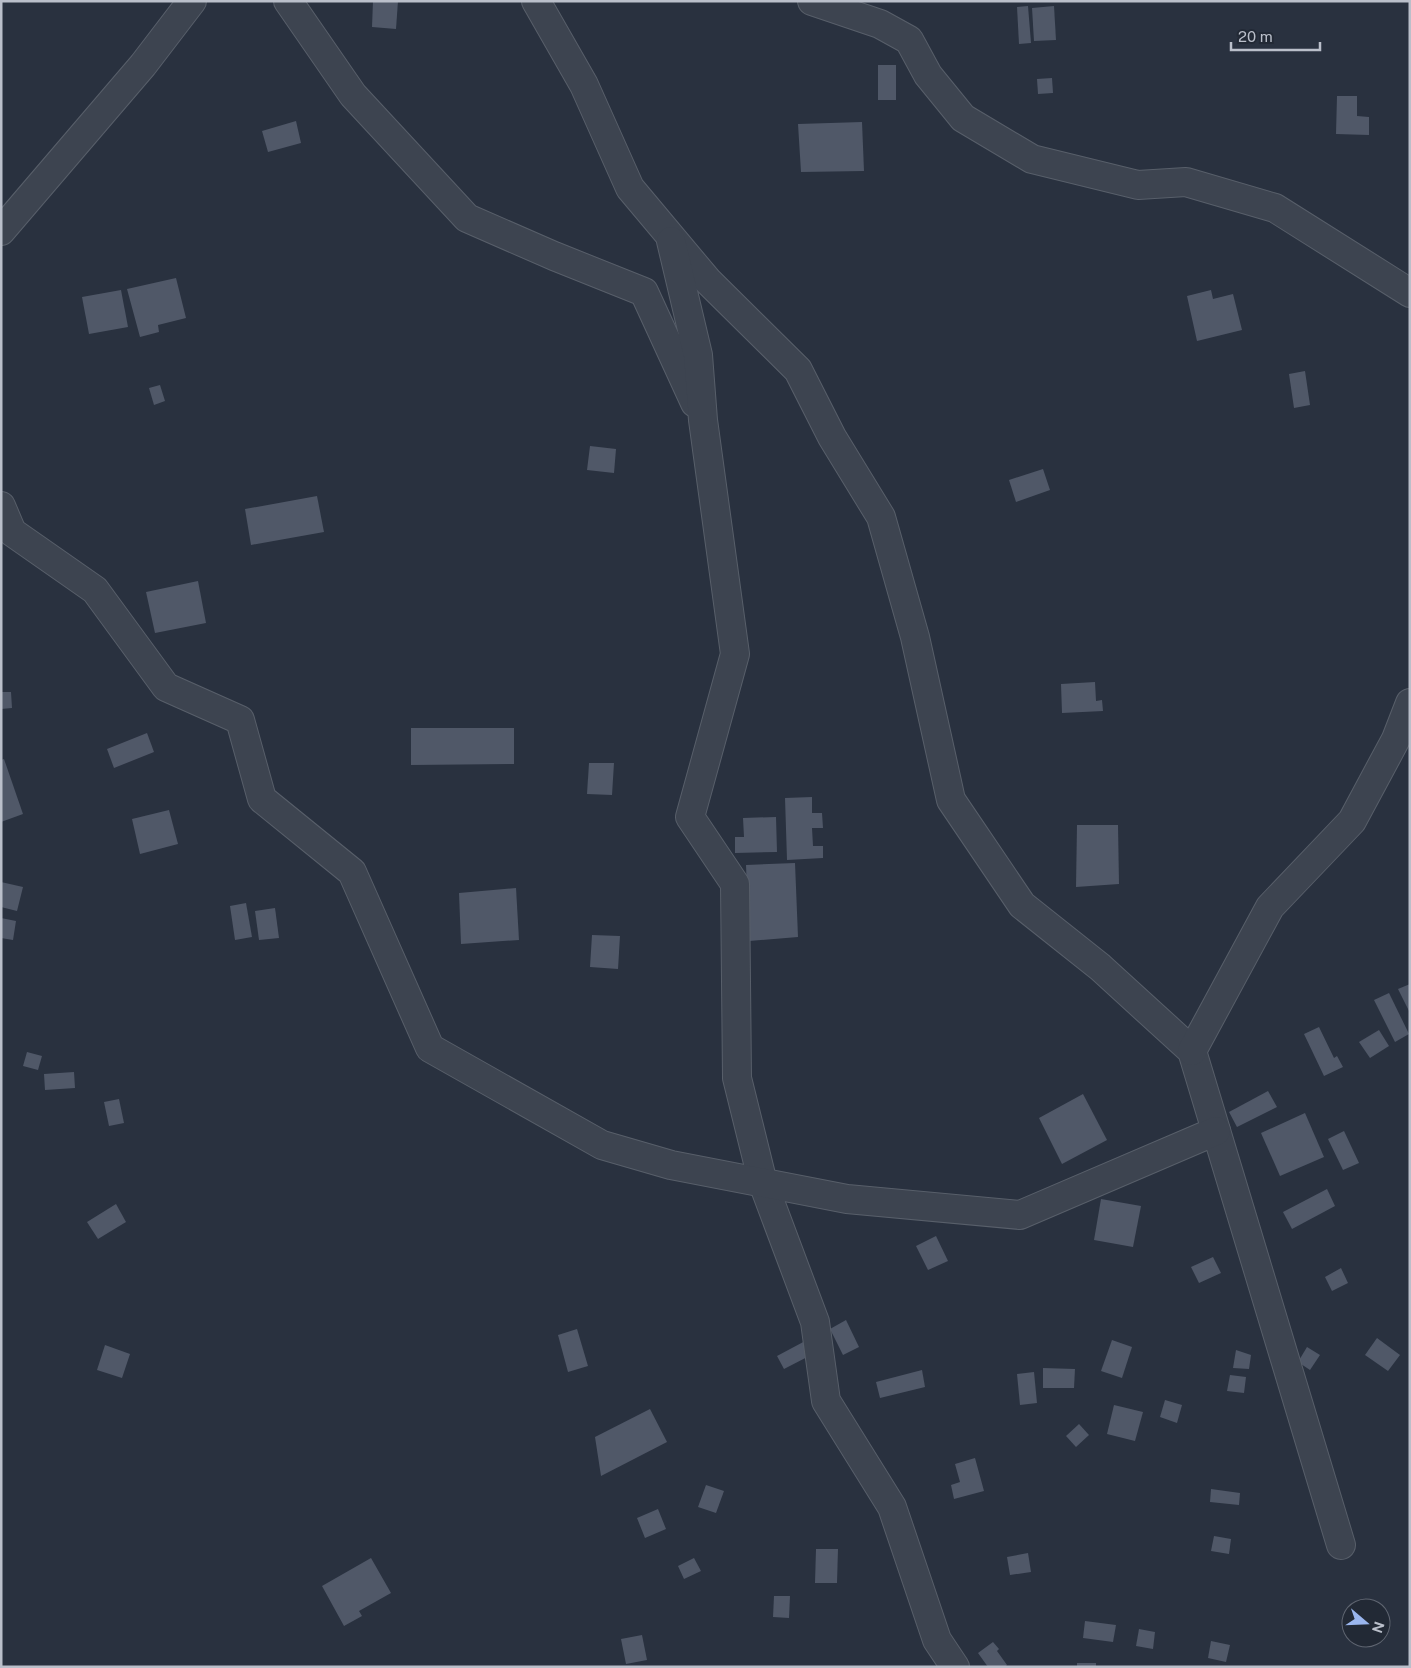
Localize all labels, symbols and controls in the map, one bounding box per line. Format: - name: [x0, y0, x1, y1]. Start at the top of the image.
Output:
- scale bar: [1231, 20, 1320, 52]
- text: 20 m: [1238, 28, 1273, 45]
- north arrow: [1341, 1598, 1391, 1648]
- text: N: [1369, 1619, 1388, 1635]

